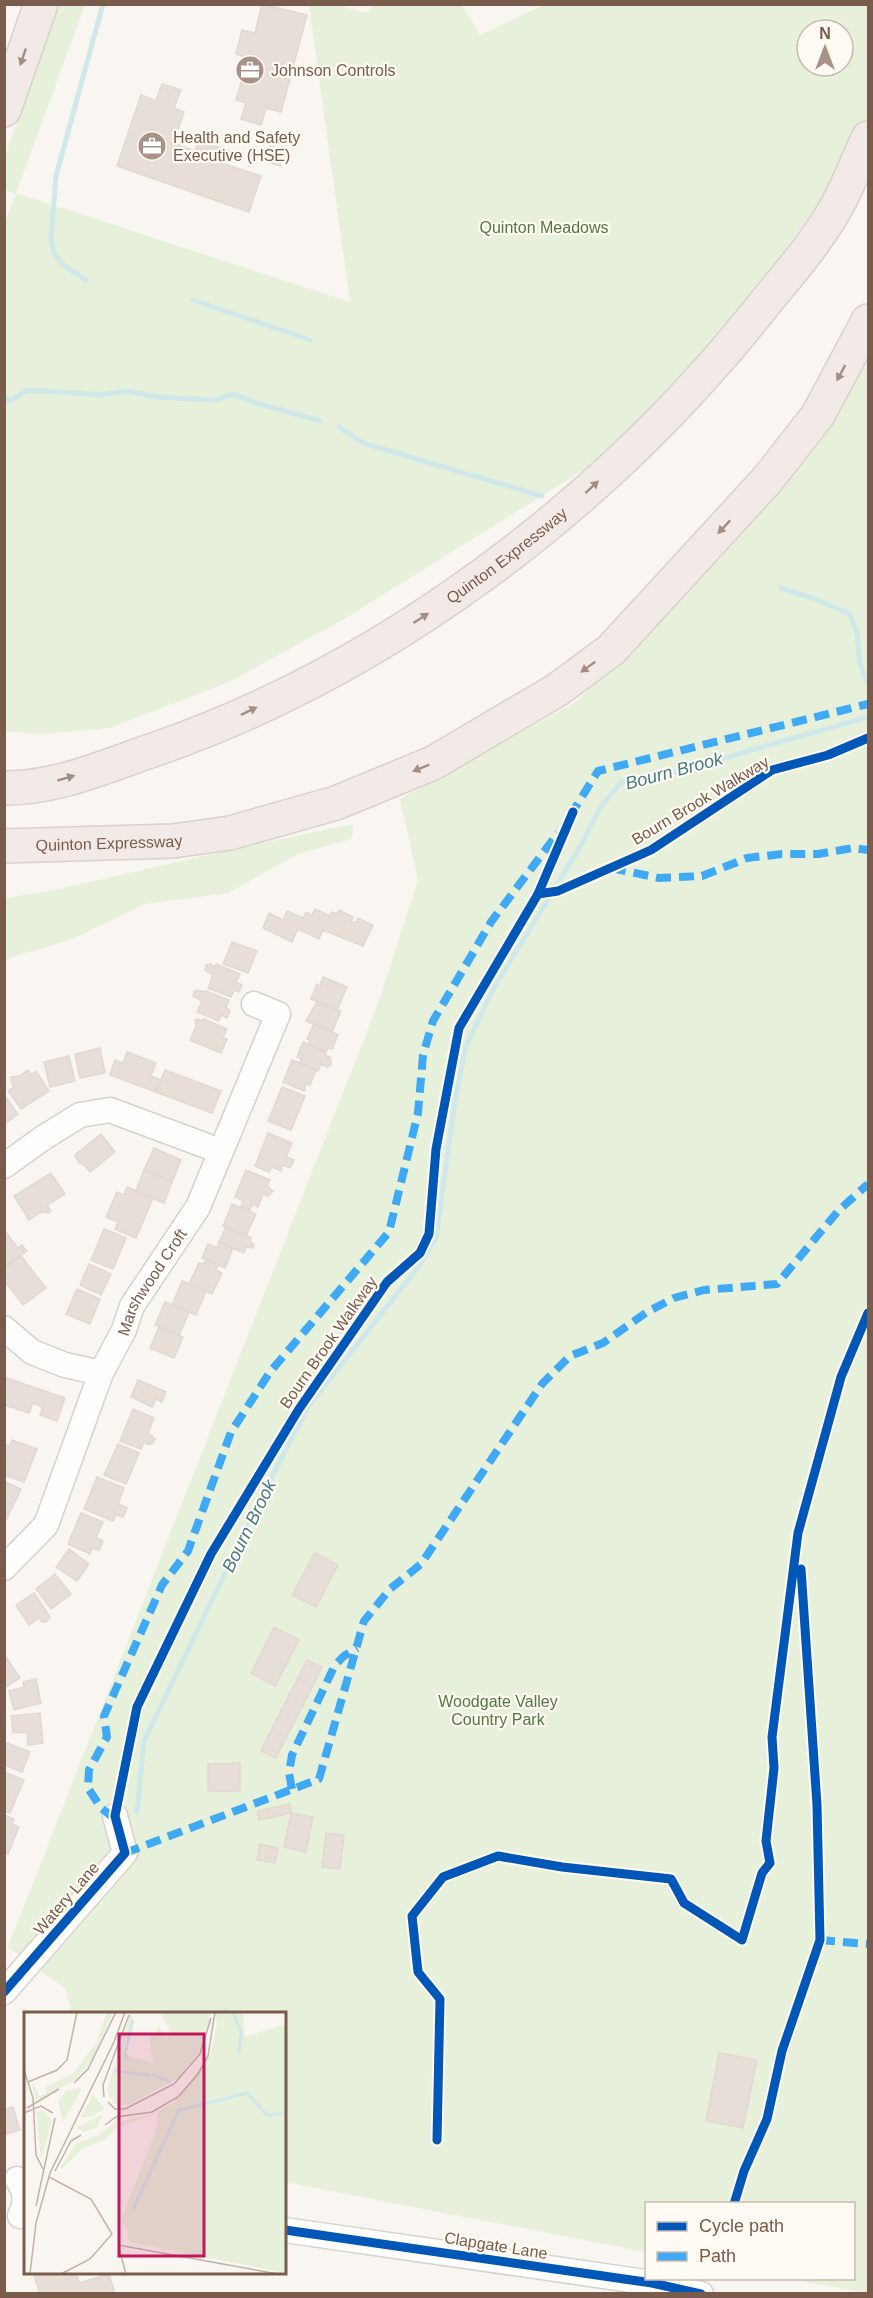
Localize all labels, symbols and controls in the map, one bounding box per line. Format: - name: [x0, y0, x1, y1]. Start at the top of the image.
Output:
- north arrow: [795, 18, 855, 78]
- text: N: [819, 25, 831, 42]
- one-way arrow: [17, 48, 27, 66]
- office icon: Johnson Controls: [234, 54, 266, 86]
- place label: Johnson Controls: [271, 62, 396, 79]
- place label: Health and Safety Executive (HSE): [173, 129, 300, 164]
- office icon: Health and Safety Executive (HSE): [136, 130, 168, 162]
- park label: Quinton Meadows: [480, 219, 608, 236]
- one-way arrow: [836, 364, 846, 381]
- one-way arrow: [584, 480, 598, 494]
- street label: Quinton Expressway: [443, 504, 570, 607]
- one-way arrow: [717, 520, 731, 534]
- one-way arrow: [413, 613, 429, 624]
- one-way arrow: [581, 661, 597, 673]
- one-way arrow: [241, 706, 258, 715]
- water label: Bourn Brook: [623, 748, 726, 794]
- street label: Bourn Brook Walkway: [629, 753, 772, 848]
- one-way arrow: [412, 763, 430, 773]
- one-way arrow: [58, 773, 76, 782]
- street label: Quinton Expressway: [35, 832, 184, 854]
- street label: Marshwood Croft: [115, 1225, 190, 1338]
- street label: Bourn Brook Walkway: [276, 1273, 380, 1411]
- water label: Bourn Brook: [218, 1476, 280, 1575]
- park label: Woodgate Valley Country Park: [438, 1693, 558, 1728]
- street label: Watery Lane: [30, 1859, 102, 1938]
- inset map: [24, 2012, 286, 2274]
- legend: [645, 2202, 855, 2280]
- text: Cycle path: [699, 2216, 784, 2236]
- street label: Clapgate Lane: [443, 2229, 549, 2262]
- text: Path: [699, 2246, 736, 2266]

